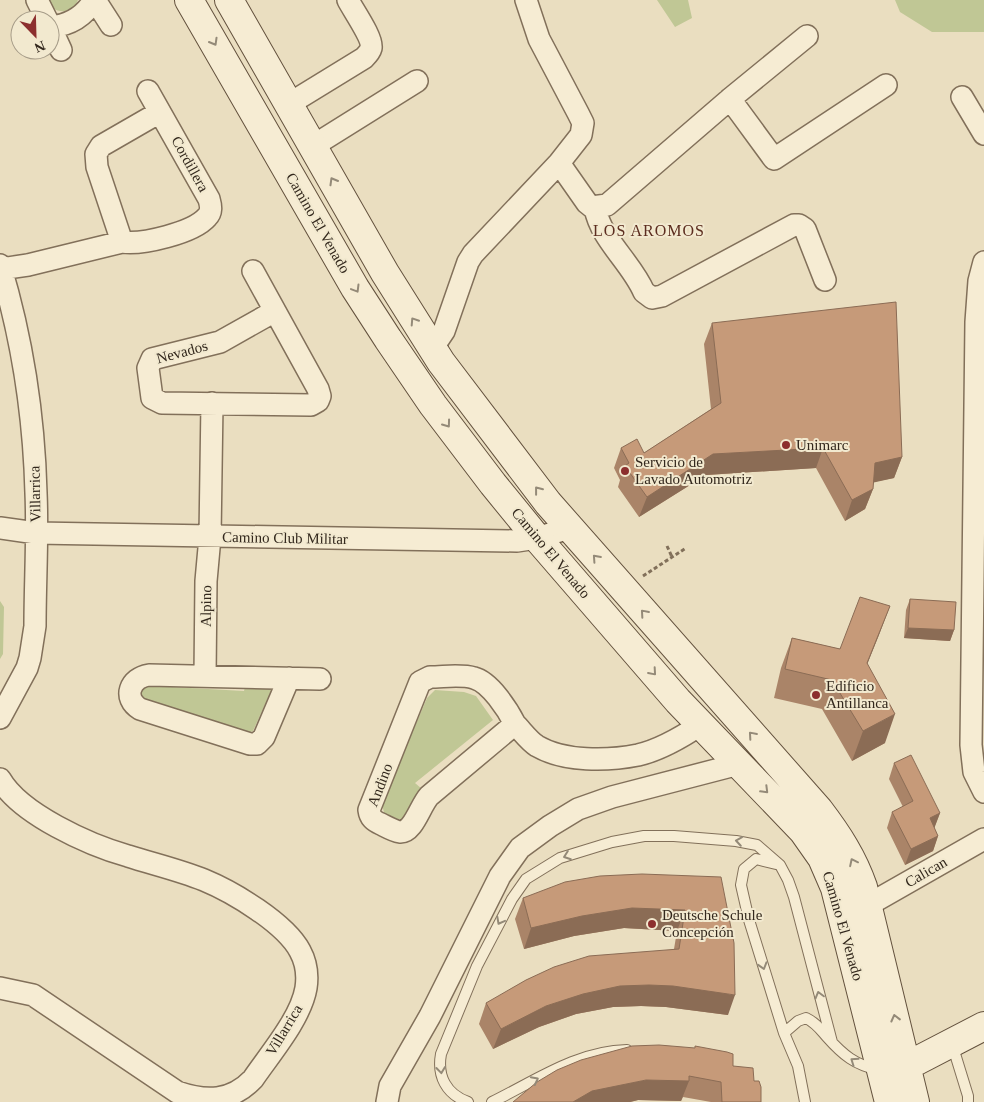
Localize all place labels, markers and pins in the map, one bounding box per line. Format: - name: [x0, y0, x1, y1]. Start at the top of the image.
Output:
- place label: Unimarc: [796, 437, 849, 453]
- marker: Unimarc: [780, 439, 792, 451]
- place label: Servicio de Lavado Automotriz: [635, 454, 752, 487]
- marker: Servicio de Lavado Automotriz: [619, 465, 631, 477]
- place label: Edificio Antillanca: [826, 678, 889, 711]
- marker: Edificio Antillanca: [810, 689, 822, 701]
- place label: Deutsche Schule Concepción: [662, 907, 763, 940]
- marker: Deutsche Schule Concepción: [646, 918, 658, 930]

